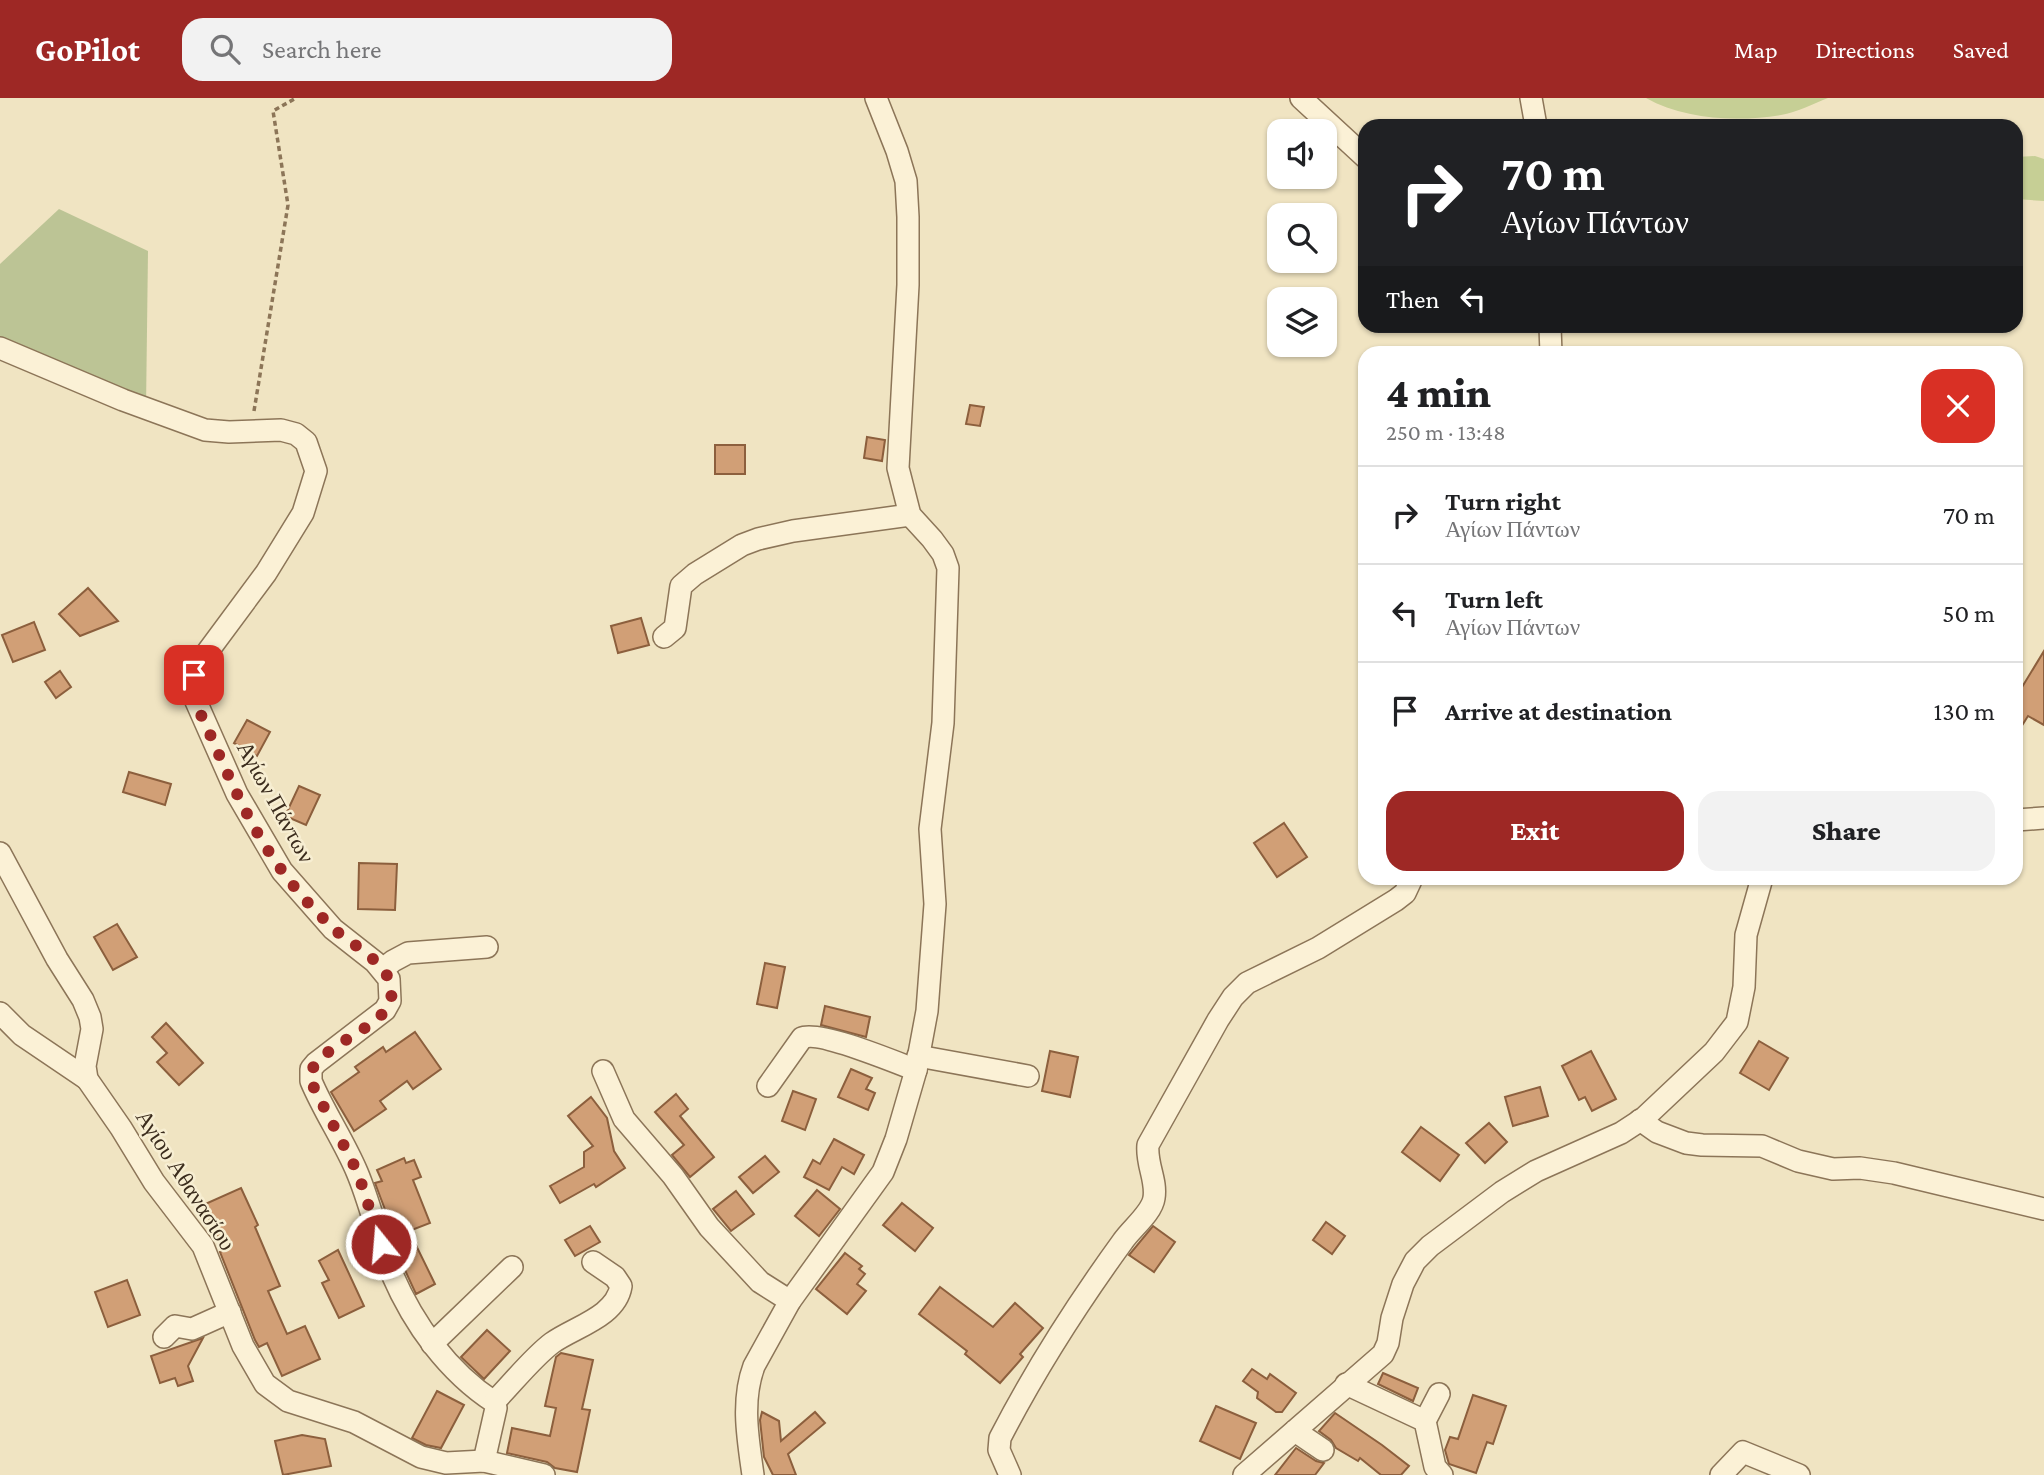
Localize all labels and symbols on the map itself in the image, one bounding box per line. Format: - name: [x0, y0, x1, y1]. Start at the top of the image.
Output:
- pin: [164, 645, 224, 705]
- street label: Αγίων Πάντων: [232, 737, 320, 867]
- street label: Αγίου Αθανασίου: [131, 1105, 241, 1255]
- position arrow: [344, 1207, 418, 1281]

